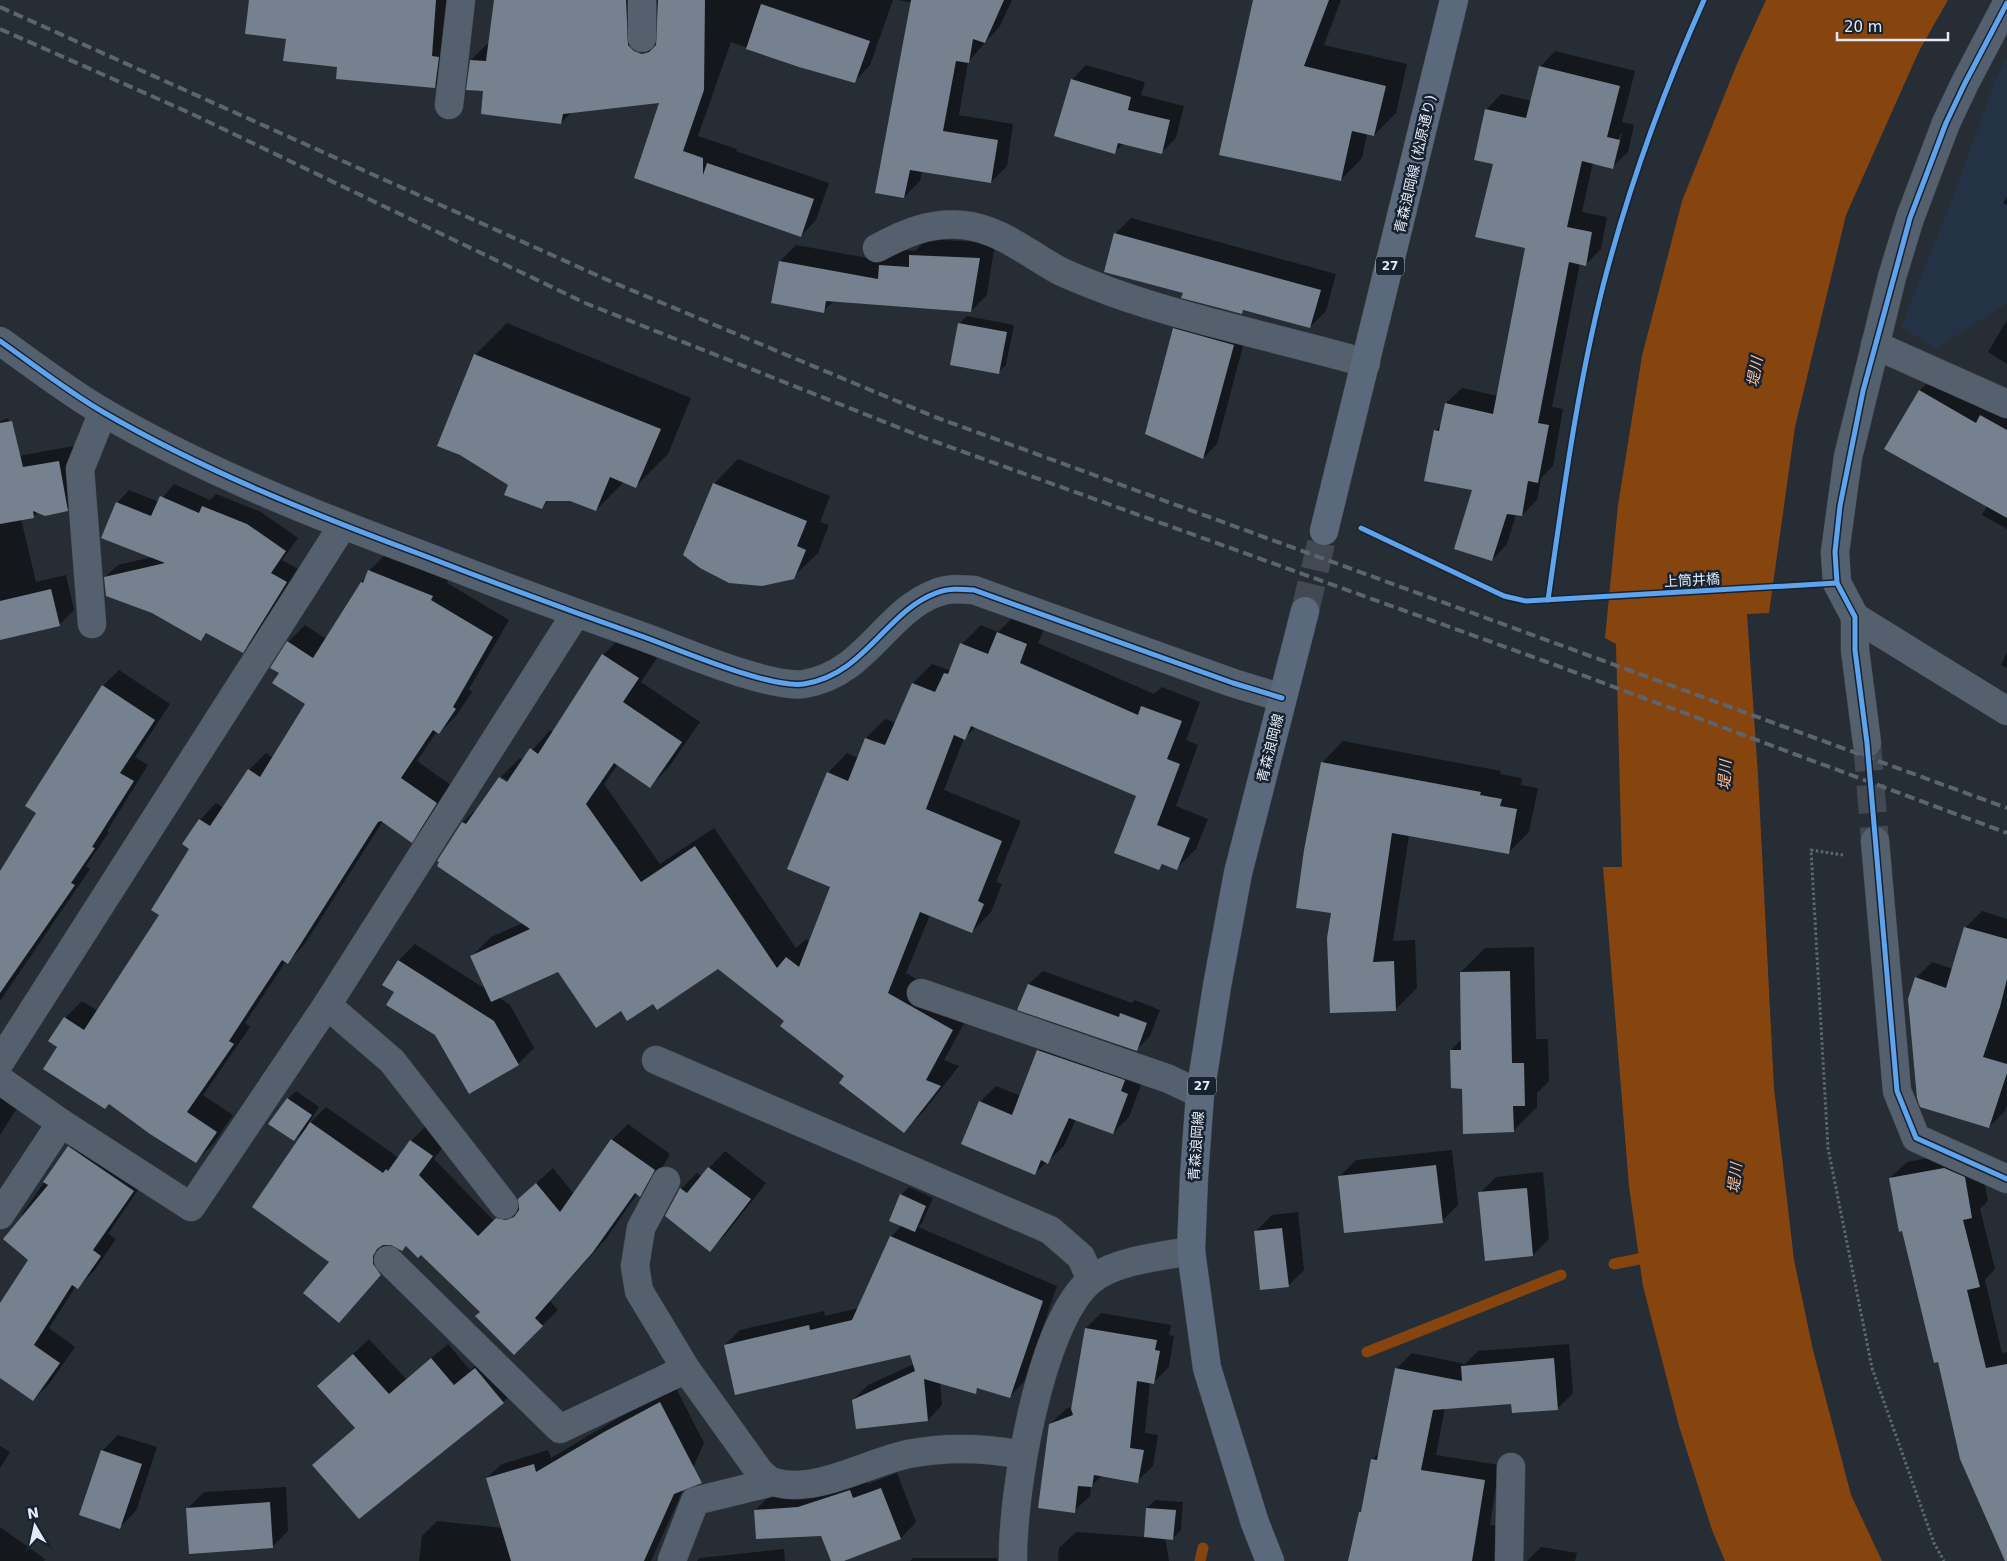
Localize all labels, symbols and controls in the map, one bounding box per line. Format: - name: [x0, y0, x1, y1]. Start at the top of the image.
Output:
- scale bar: [1837, 10, 1948, 42]
- text: 20 m: [1844, 18, 1882, 36]
- street label: 青森浪岡線 (松原通り): [1391, 93, 1439, 235]
- road number: 27: [1376, 256, 1404, 276]
- water label: 堤川: [1744, 354, 1767, 388]
- street label: 上筒井橋: [1664, 571, 1720, 589]
- street label: 青森浪岡線: [1254, 712, 1286, 784]
- water label: 堤川: [1715, 758, 1735, 790]
- road number: 27: [1188, 1076, 1216, 1096]
- street label: 青森浪岡線: [1186, 1111, 1206, 1181]
- water label: 堤川: [1724, 1160, 1746, 1194]
- north arrow: [10, 1501, 60, 1551]
- text: N: [26, 1504, 40, 1522]

